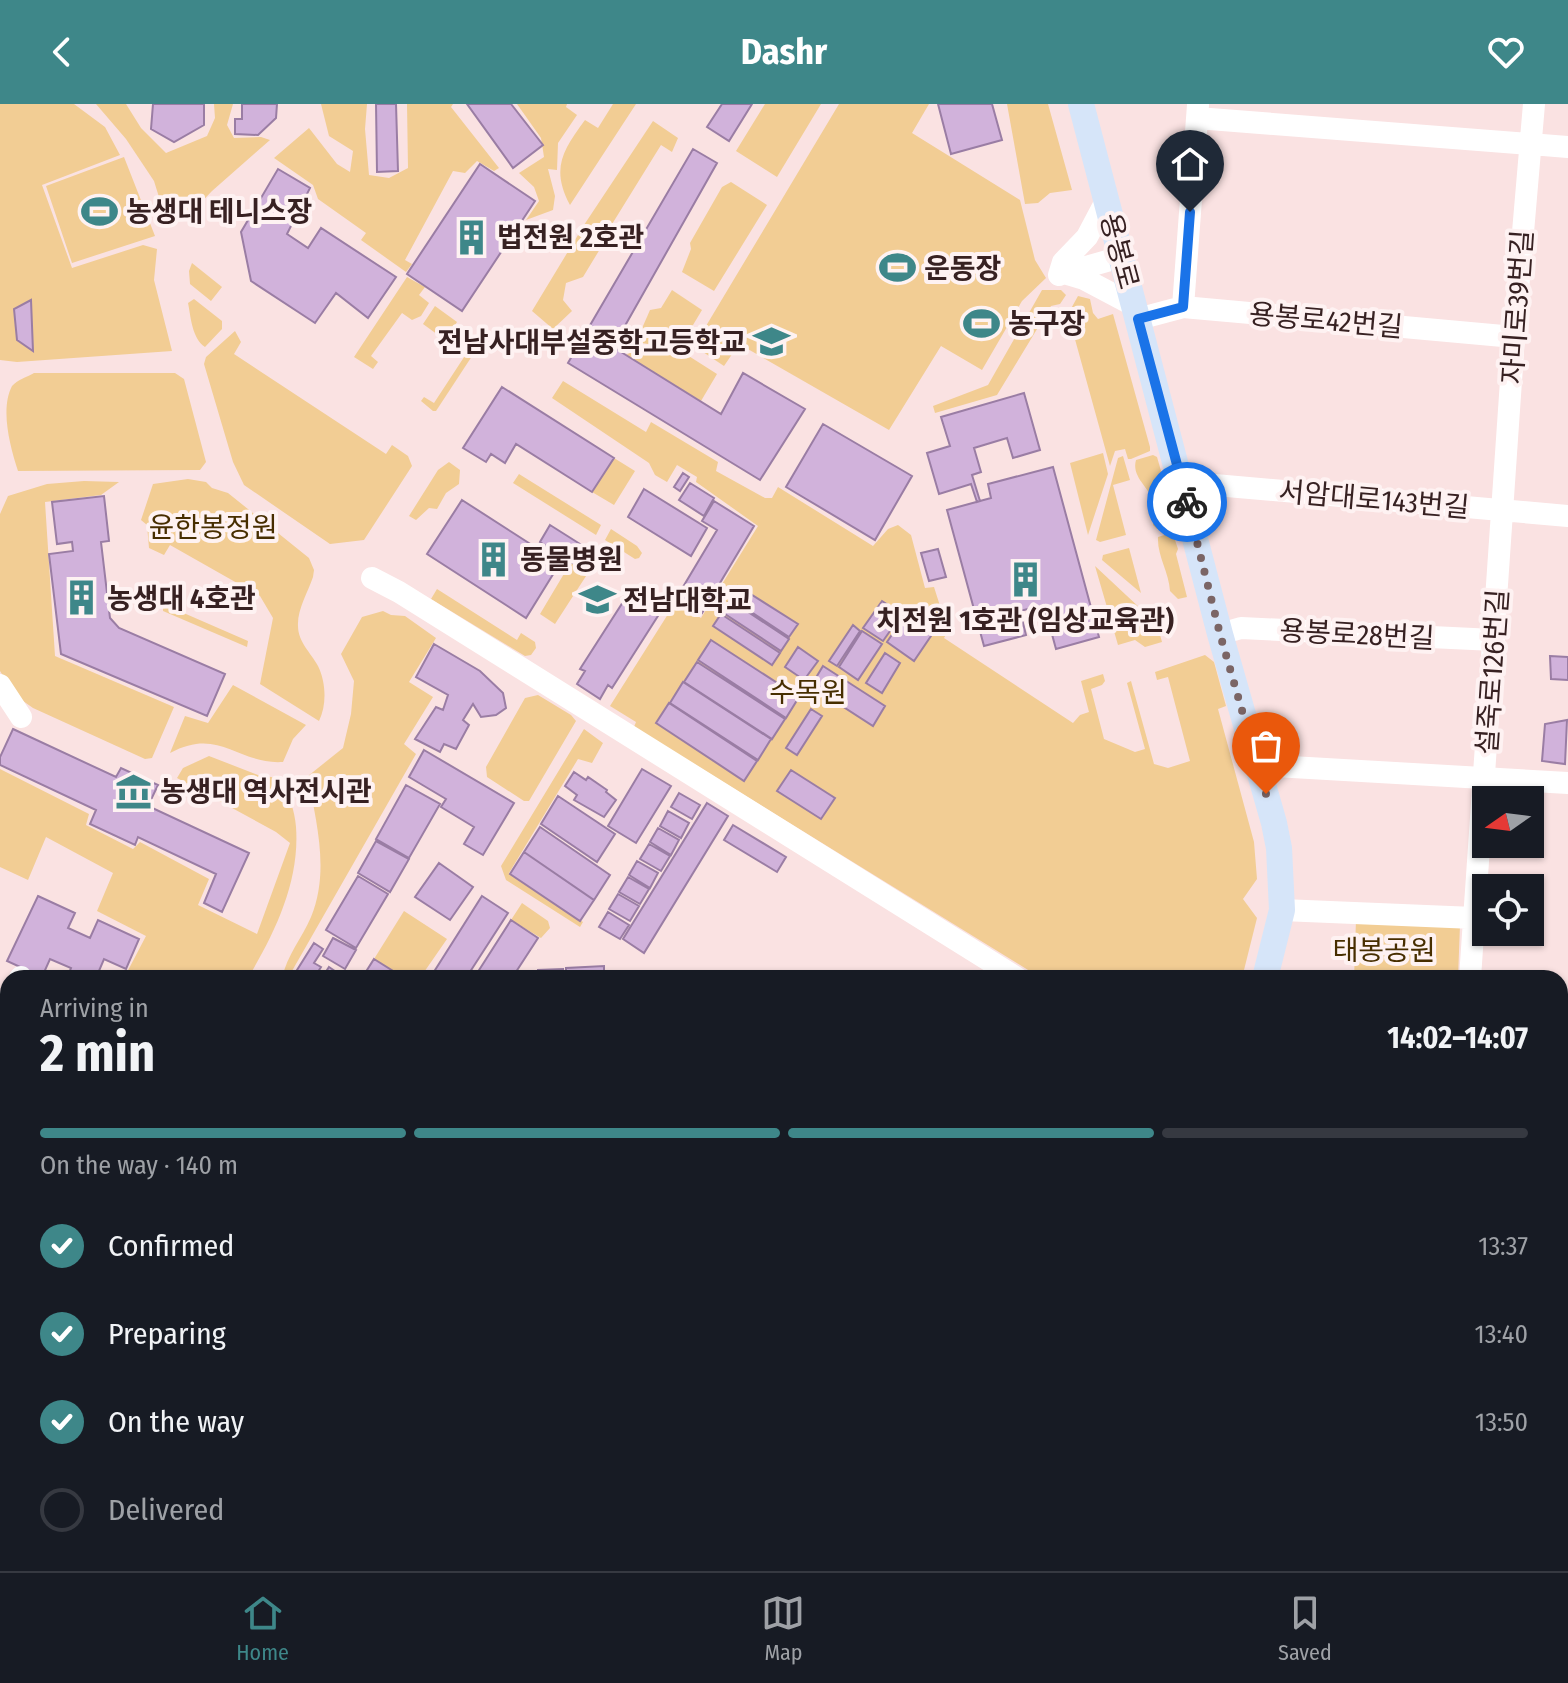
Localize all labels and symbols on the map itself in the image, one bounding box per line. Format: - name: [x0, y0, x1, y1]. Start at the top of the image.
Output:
- pin: [1156, 130, 1224, 212]
- sports icon: 농생대 테니스장: [81, 192, 119, 230]
- place label: 농생대 테니스장: [126, 195, 312, 228]
- street label: 용봉로: [1094, 210, 1145, 293]
- building icon: 법전원 2호관: [452, 218, 490, 256]
- place label: 법전원 2호관: [497, 221, 645, 254]
- street label: 자미로39번길: [1496, 229, 1539, 385]
- sports icon: 운동장: [879, 249, 917, 287]
- place label: 운동장: [924, 252, 1001, 285]
- street label: 용봉로42번길: [1248, 297, 1404, 344]
- sports icon: 농구장: [963, 304, 1001, 342]
- place label: 농구장: [1008, 307, 1085, 340]
- school or university icon: 전남사대부설중학고등학교: [753, 323, 791, 361]
- place label: 전남사대부설중학고등학교: [437, 326, 746, 359]
- courier: [1147, 462, 1227, 542]
- street label: 서암대로143번길: [1277, 475, 1471, 524]
- park label: 윤한봉정원: [149, 511, 277, 544]
- building icon: 동물병원: [475, 540, 513, 578]
- place label: 동물병원: [520, 543, 623, 576]
- building icon: 치전원 1호관 (임상교육관): [1006, 561, 1044, 599]
- building icon: 농생대 4호관: [62, 579, 100, 617]
- school or university icon: 전남대학교: [578, 581, 616, 619]
- place label: 농생대 4호관: [107, 582, 256, 615]
- place label: 전남대학교: [623, 584, 752, 617]
- street label: 설죽로126번길: [1470, 588, 1515, 756]
- place label: 치전원 1호관 (임상교육관): [876, 604, 1175, 637]
- street label: 용봉로28번길: [1279, 614, 1435, 655]
- park label: 수목원: [769, 676, 847, 709]
- pin: [1232, 712, 1300, 794]
- museum icon: 농생대 역사전시관: [115, 772, 153, 810]
- place label: 농생대 역사전시관: [160, 775, 372, 808]
- north arrow: [1472, 786, 1544, 858]
- park label: 태봉공원: [1332, 934, 1436, 967]

